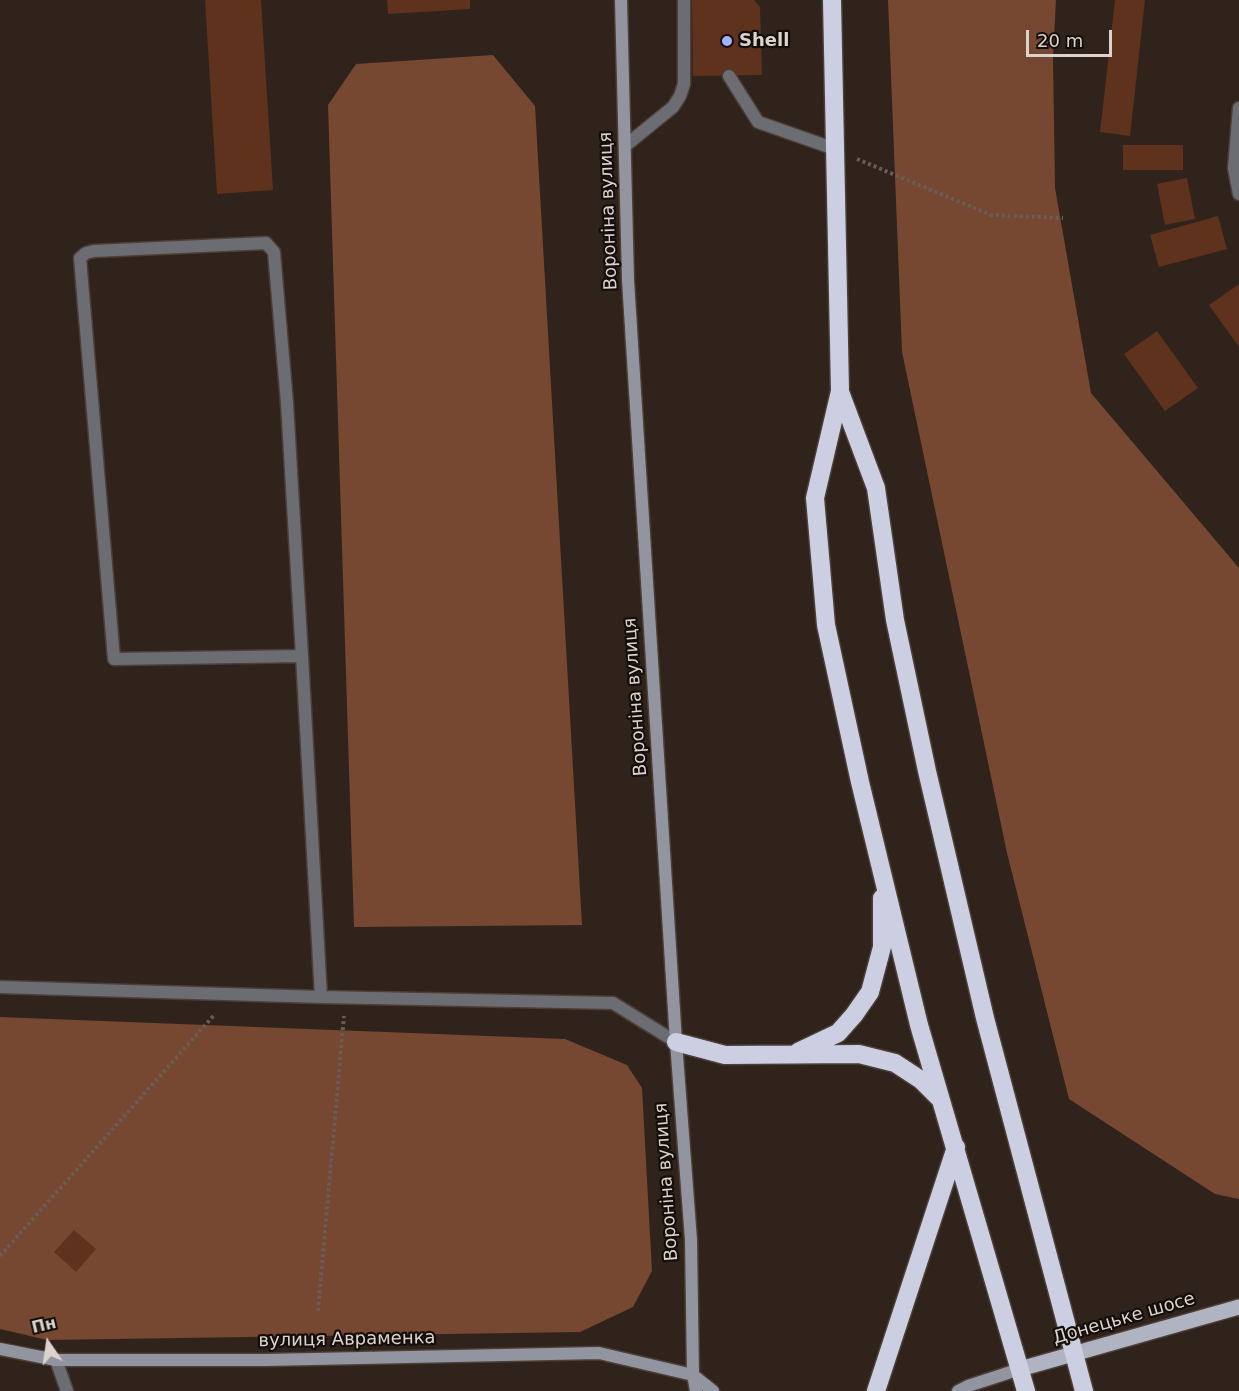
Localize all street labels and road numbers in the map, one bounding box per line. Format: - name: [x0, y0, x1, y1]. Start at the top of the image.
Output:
- street label: Вороніна вулиця: [595, 131, 623, 291]
- street label: Вороніна вулиця: [620, 617, 652, 777]
- street label: Вороніна вулиця: [651, 1102, 683, 1262]
- street label: Донецьке шосе: [1050, 1288, 1198, 1350]
- street label: вулиця Авраменка: [258, 1328, 436, 1352]

